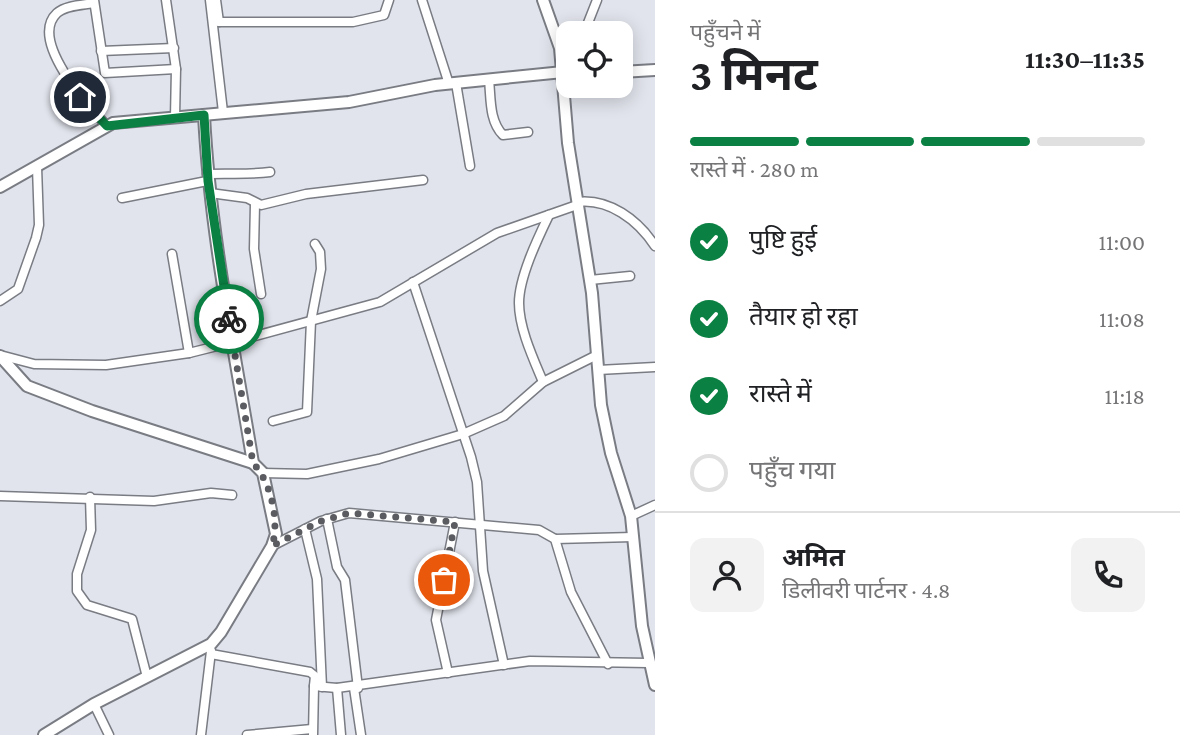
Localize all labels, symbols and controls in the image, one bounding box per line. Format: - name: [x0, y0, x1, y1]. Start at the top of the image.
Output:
- text: पहुँचने में: [690, 19, 761, 45]
- map controls: [556, 21, 633, 98]
- button: locate: [556, 21, 633, 98]
- text: 11:30–11:35: [1025, 45, 1145, 74]
- text: 3 मिनट: [690, 49, 818, 100]
- pin: [50, 67, 110, 127]
- icon: home: [61, 78, 99, 116]
- text: रास्ते में · 280 m: [690, 156, 819, 182]
- icon: check: [690, 223, 728, 261]
- text: पुष्टि हुई: [749, 225, 817, 254]
- text: 11:00: [1098, 229, 1145, 255]
- courier: [194, 284, 264, 354]
- icon: bike: [210, 300, 248, 338]
- icon: check: [690, 300, 728, 338]
- text: तैयार हो रहा: [749, 302, 858, 331]
- text: 11:08: [1099, 306, 1145, 332]
- icon: check: [690, 377, 728, 415]
- text: रास्ते में: [749, 379, 812, 408]
- text: 11:18: [1104, 383, 1145, 409]
- text: पहुँच गया: [749, 456, 835, 485]
- button: person: [690, 538, 764, 612]
- button: phone: [1071, 538, 1145, 612]
- text: अमित: [782, 543, 845, 572]
- pin: [414, 550, 474, 610]
- icon: bag: [425, 561, 463, 599]
- text: डिलीवरी पार्टनर · 4.8: [782, 577, 950, 603]

